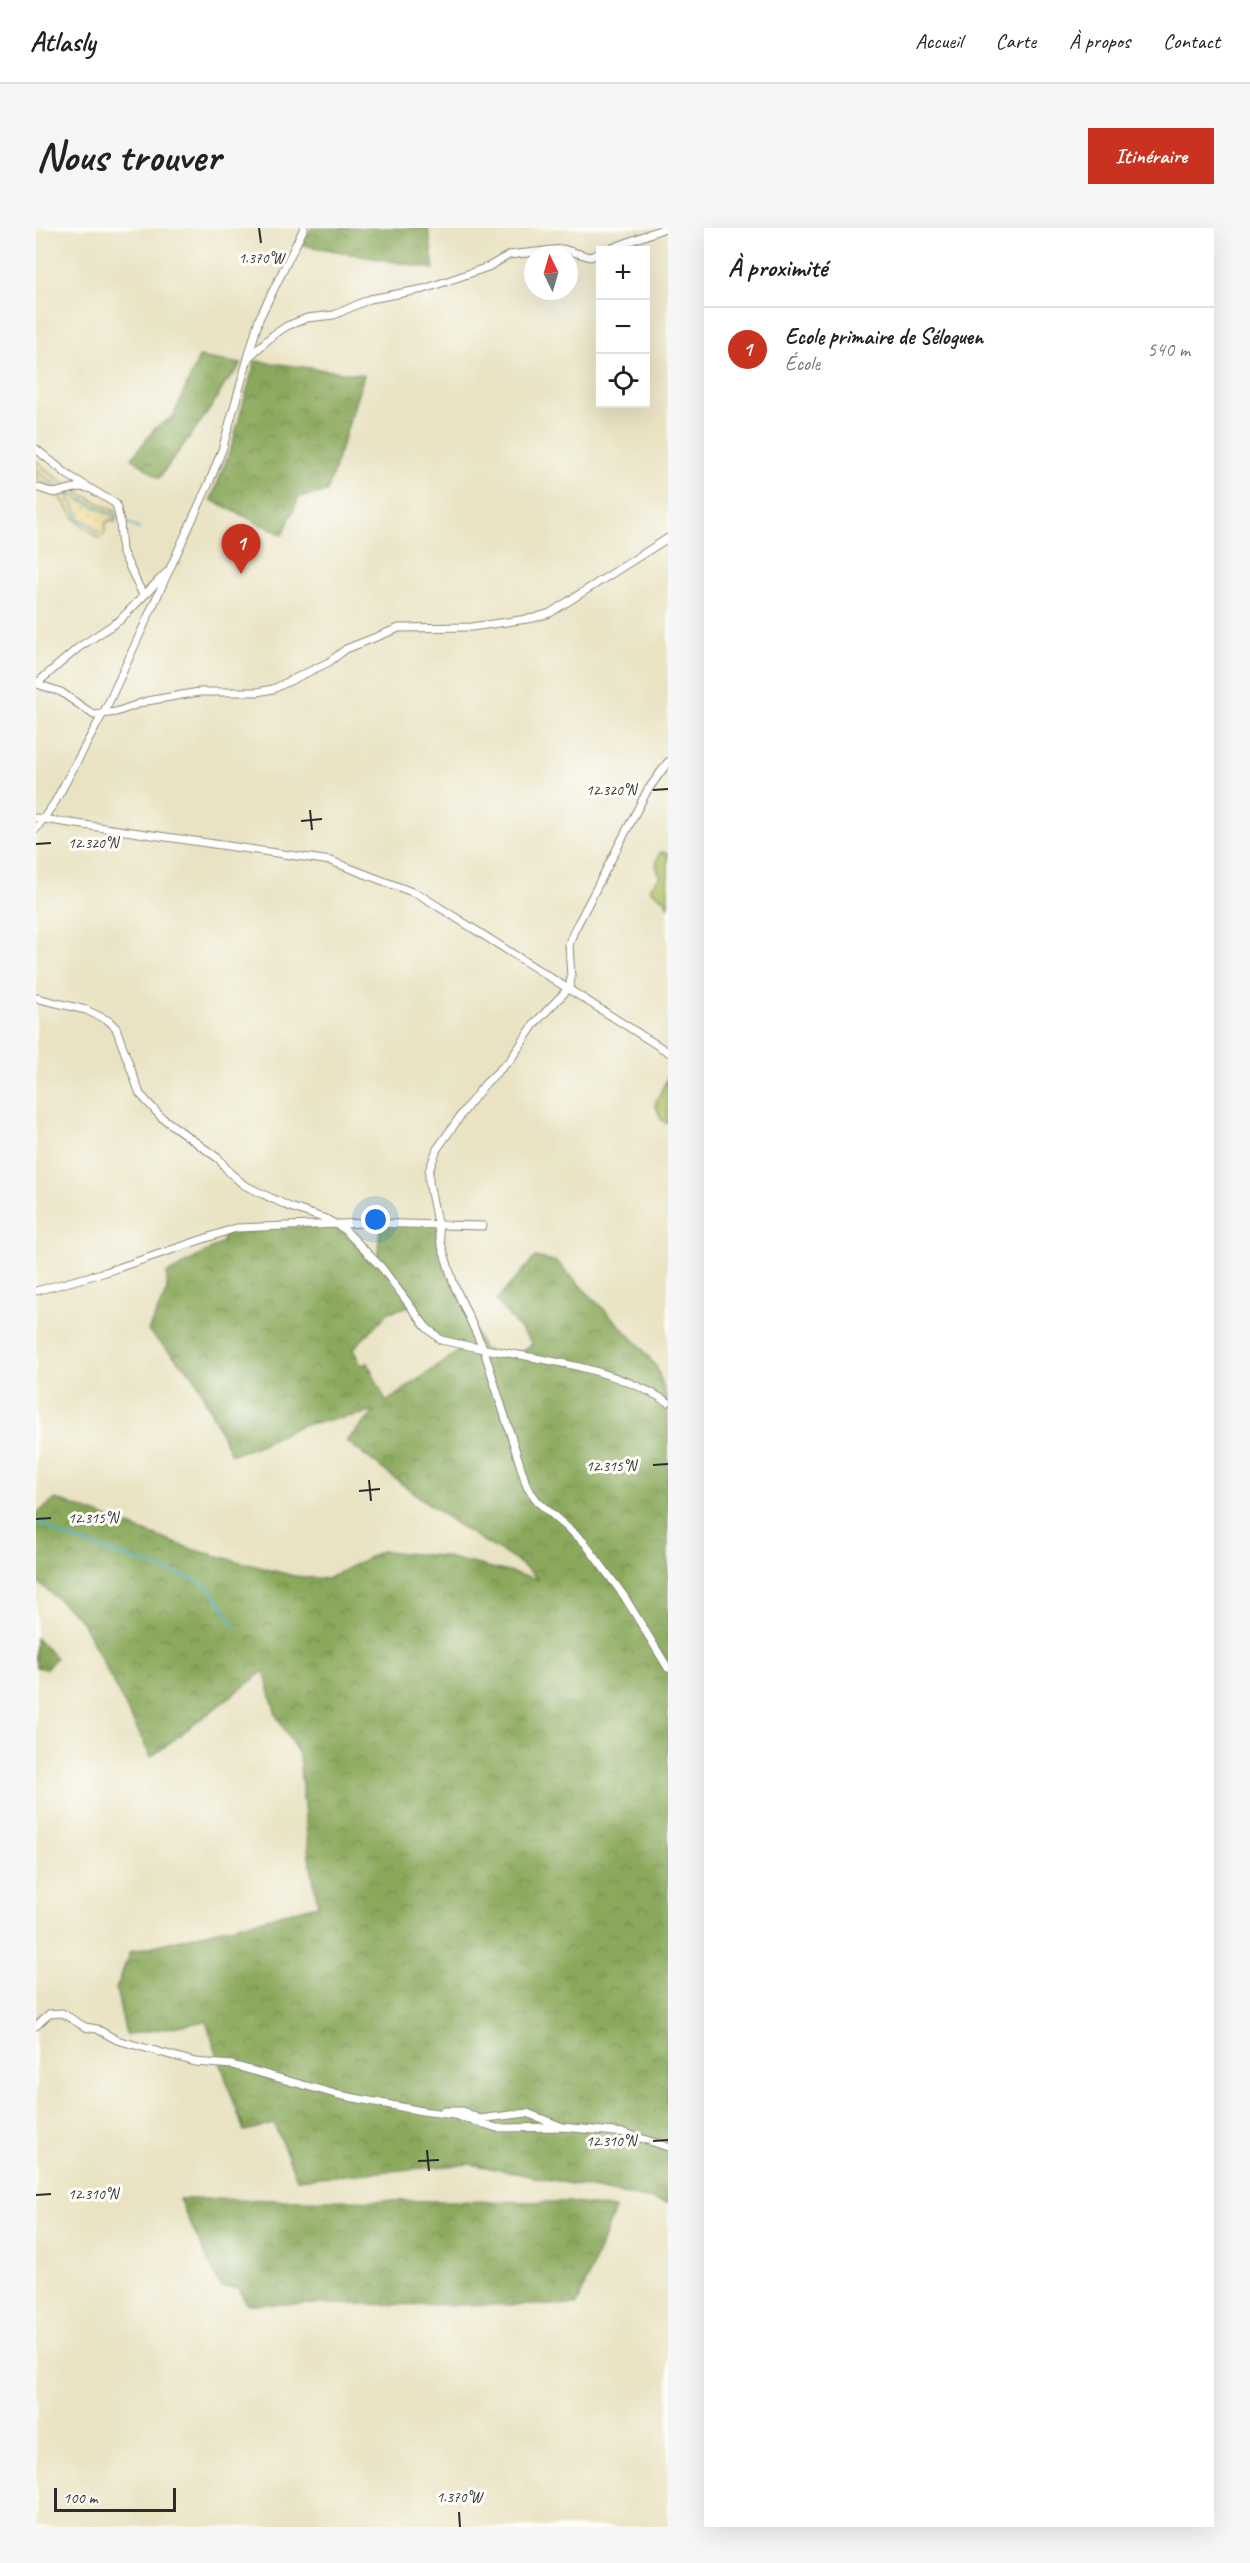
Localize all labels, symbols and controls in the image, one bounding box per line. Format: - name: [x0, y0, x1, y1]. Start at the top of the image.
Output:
- text: Atlasly: [30, 24, 95, 59]
- text: Accueil: [915, 28, 963, 54]
- text: Carte: [996, 28, 1036, 54]
- text: À propos: [1069, 28, 1130, 54]
- text: Contact: [1163, 28, 1220, 54]
- button: Itinéraire: [1088, 128, 1214, 184]
- text: Nous trouver: [36, 130, 220, 183]
- north arrow: [524, 246, 578, 300]
- map controls: [596, 246, 650, 408]
- button: +: [596, 246, 650, 300]
- text: 1.370°W: [238, 249, 287, 268]
- text: À proximité: [728, 251, 827, 284]
- button: −: [596, 300, 650, 354]
- text: Ecole primaire de Séloguen: [785, 323, 983, 351]
- text: 1: [743, 337, 752, 362]
- text: 540 m: [1147, 337, 1190, 362]
- text: École: [785, 351, 820, 376]
- button: locate: [596, 354, 650, 408]
- pin: 1: [222, 524, 260, 574]
- text: 12.320°N: [586, 781, 639, 800]
- text: 12.320°N: [68, 834, 121, 853]
- your location: [361, 1205, 390, 1234]
- text: 12.315°N: [586, 1457, 639, 1476]
- text: 12.315°N: [68, 1509, 121, 1528]
- text: 12.310°N: [586, 2132, 639, 2151]
- text: 12.310°N: [68, 2185, 121, 2204]
- scale bar: [54, 2485, 176, 2512]
- text: 100 m: [63, 2488, 97, 2508]
- text: 1.370°W: [436, 2488, 485, 2507]

